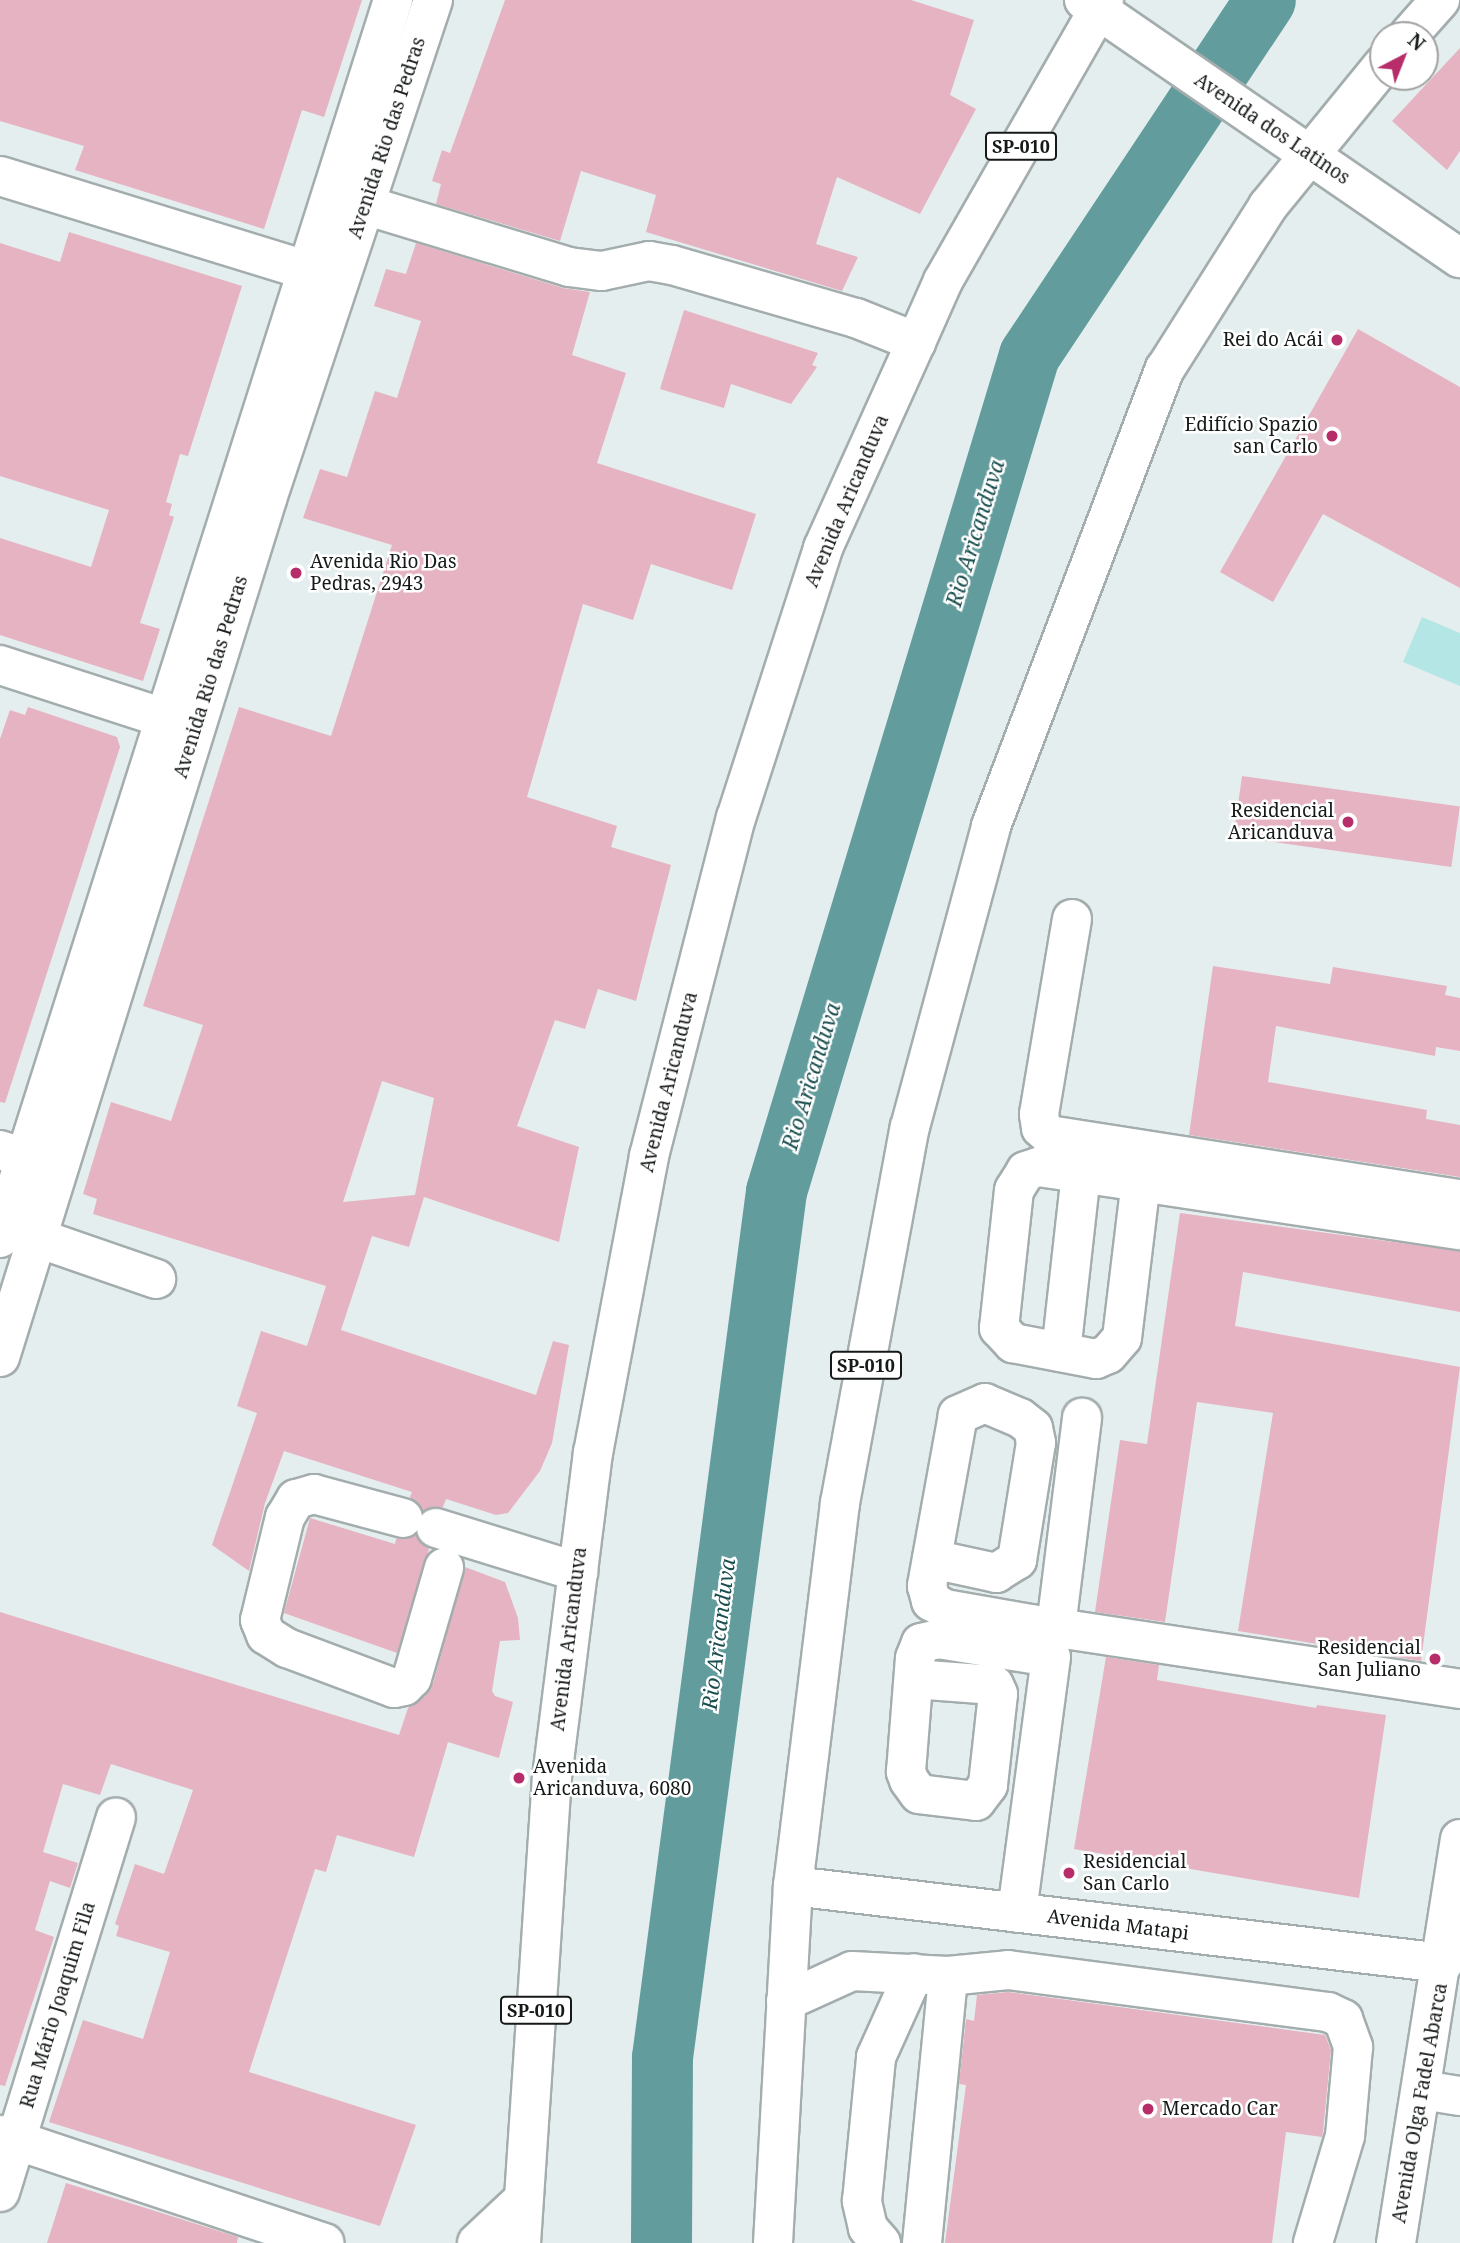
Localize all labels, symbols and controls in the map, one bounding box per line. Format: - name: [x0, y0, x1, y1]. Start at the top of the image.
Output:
- north arrow: [1369, 21, 1439, 91]
- text: N: [1402, 27, 1431, 57]
- street label: Avenida Rio das Pedras: [344, 34, 430, 242]
- street label: Avenida dos Latinos: [1190, 69, 1354, 189]
- road number: SP-010: [984, 132, 1058, 160]
- place label: Rei do Acái: [1223, 329, 1323, 351]
- marker: Rei do Acái: [1329, 332, 1345, 348]
- street label: Avenida Aricanduva: [800, 411, 894, 591]
- place label: Edifício Spazio san Carlo: [1185, 414, 1318, 458]
- marker: Edifício Spazio san Carlo: [1324, 428, 1340, 444]
- water label: Rio Aricanduva: [941, 457, 1009, 609]
- place label: Avenida Rio Das Pedras, 2943: [310, 551, 457, 595]
- marker: Avenida Rio Das Pedras, 2943: [288, 565, 304, 581]
- street label: Avenida Rio das Pedras: [169, 573, 253, 781]
- place label: Residencial Aricanduva: [1228, 800, 1334, 844]
- marker: Residencial Aricanduva: [1340, 814, 1356, 830]
- street label: Avenida Aricanduva: [636, 989, 702, 1175]
- water label: Rio Aricanduva: [777, 1000, 845, 1152]
- road number: SP-010: [829, 1350, 903, 1380]
- street label: Avenida Aricanduva: [546, 1546, 592, 1732]
- water label: Rio Aricanduva: [696, 1557, 740, 1711]
- place label: Residencial San Juliano: [1318, 1637, 1421, 1681]
- marker: Residencial San Juliano: [1427, 1651, 1443, 1667]
- place label: Avenida Aricanduva, 6080: [533, 1756, 691, 1800]
- marker: Avenida Aricanduva, 6080: [511, 1770, 527, 1786]
- place label: Residencial San Carlo: [1083, 1851, 1186, 1895]
- marker: Residencial San Carlo: [1061, 1865, 1077, 1881]
- street label: Rua Mário Joaquim Fila: [16, 1899, 100, 2111]
- street label: Avenida Matapi: [1046, 1905, 1190, 1945]
- street label: Avenida Olga Fadel Abarca: [1388, 1981, 1452, 2225]
- road number: SP-010: [499, 1996, 573, 2024]
- place label: Mercado Car: [1162, 2098, 1278, 2120]
- marker: Mercado Car: [1140, 2101, 1156, 2117]

